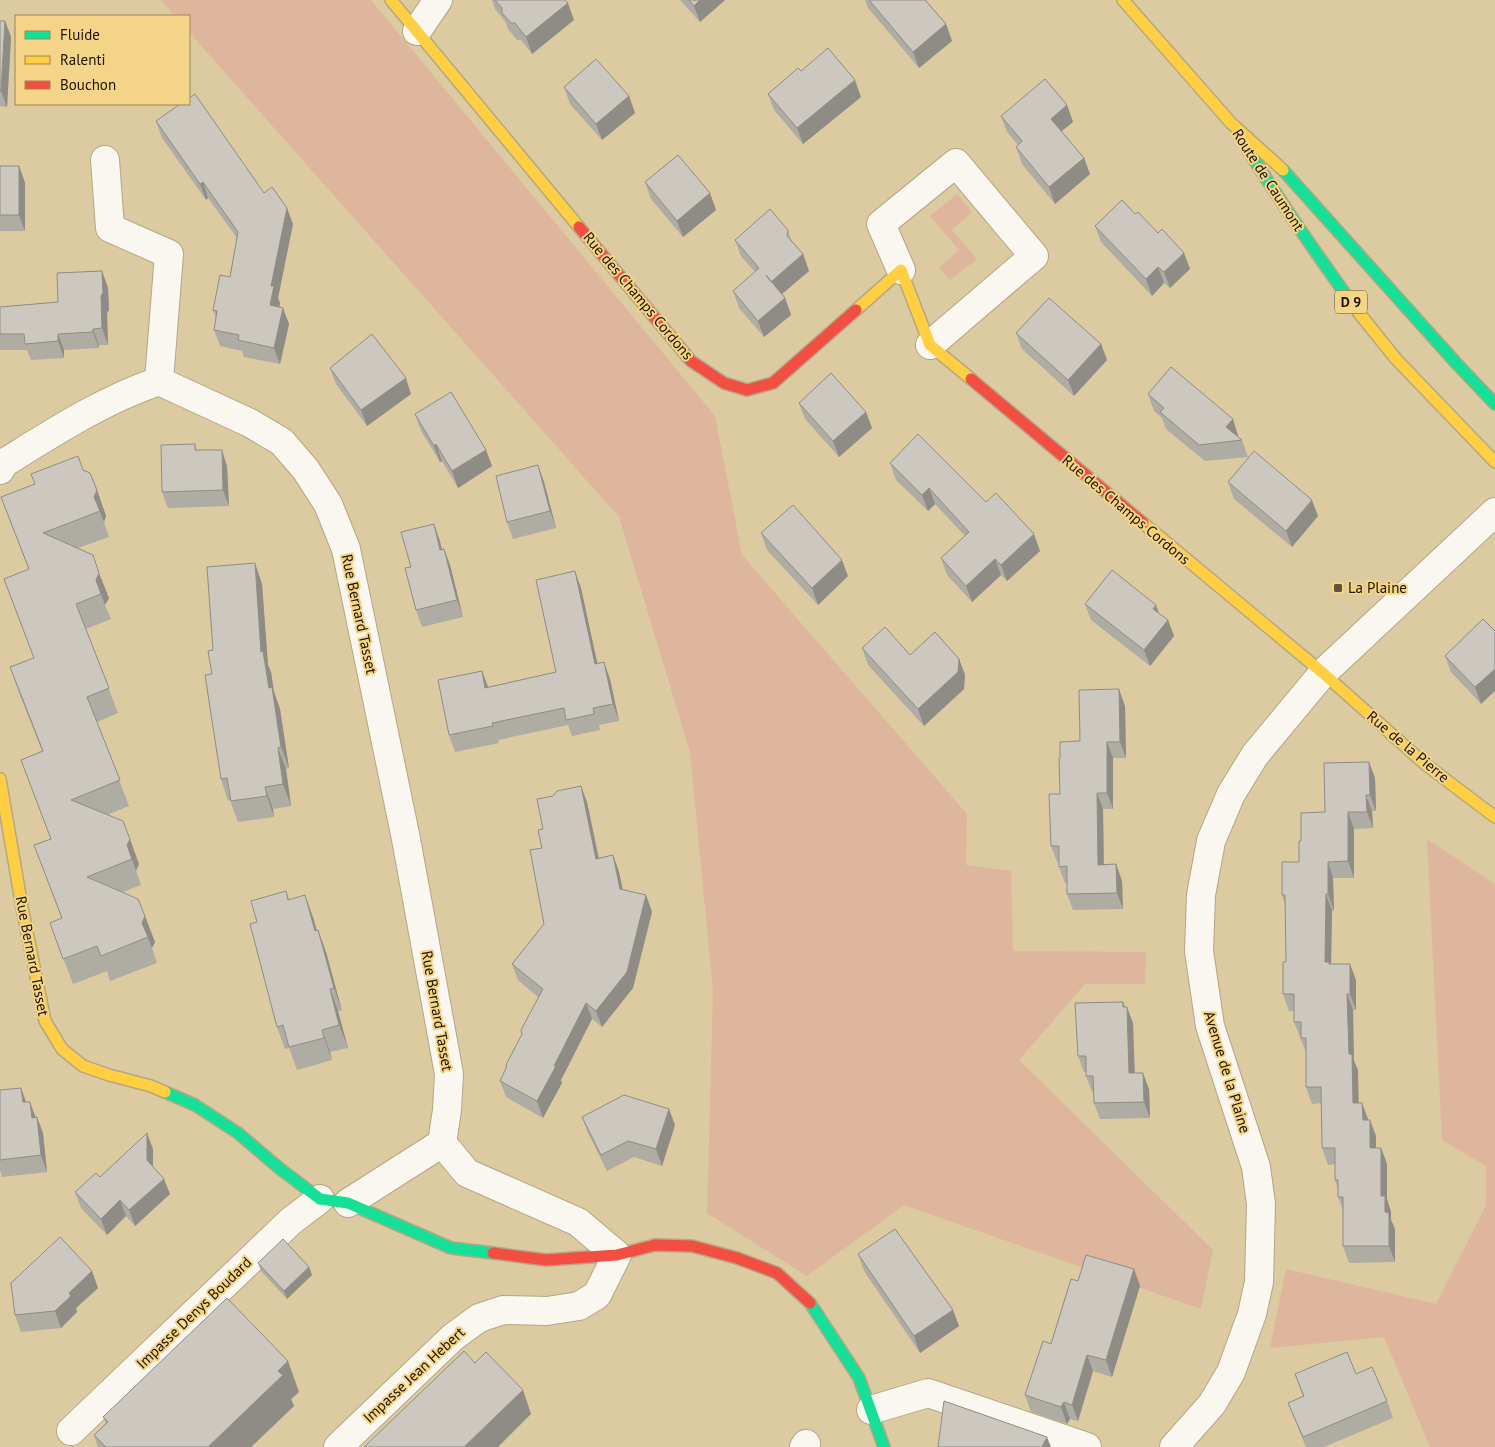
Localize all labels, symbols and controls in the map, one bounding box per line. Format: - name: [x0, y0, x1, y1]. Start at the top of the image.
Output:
- legend: [15, 15, 190, 105]
- text: Fluide: [60, 25, 100, 44]
- text: Ralenti: [60, 50, 106, 69]
- text: Bouchon: [60, 75, 116, 94]
- street label: Route de Caumont: [1228, 125, 1308, 234]
- street label: Rue des Champs Cordons: [579, 228, 697, 364]
- road number: D 9: [1335, 290, 1367, 314]
- street label: Rue des Champs Cordons: [1058, 451, 1194, 569]
- street label: Rue Bernard Tasset: [338, 552, 381, 675]
- place label: La Plaine: [1348, 578, 1407, 597]
- marker: La Plaine: [1332, 582, 1344, 594]
- street label: Rue de la Pierre: [1363, 707, 1453, 787]
- street label: Rue Bernard Tasset: [12, 894, 53, 1018]
- street label: Rue Bernard Tasset: [418, 949, 457, 1073]
- street label: Avenue de la Plaine: [1200, 1009, 1255, 1135]
- street label: Impasse Denys Boudard: [132, 1253, 255, 1373]
- street label: Impasse Jean Hebert: [359, 1323, 468, 1427]

